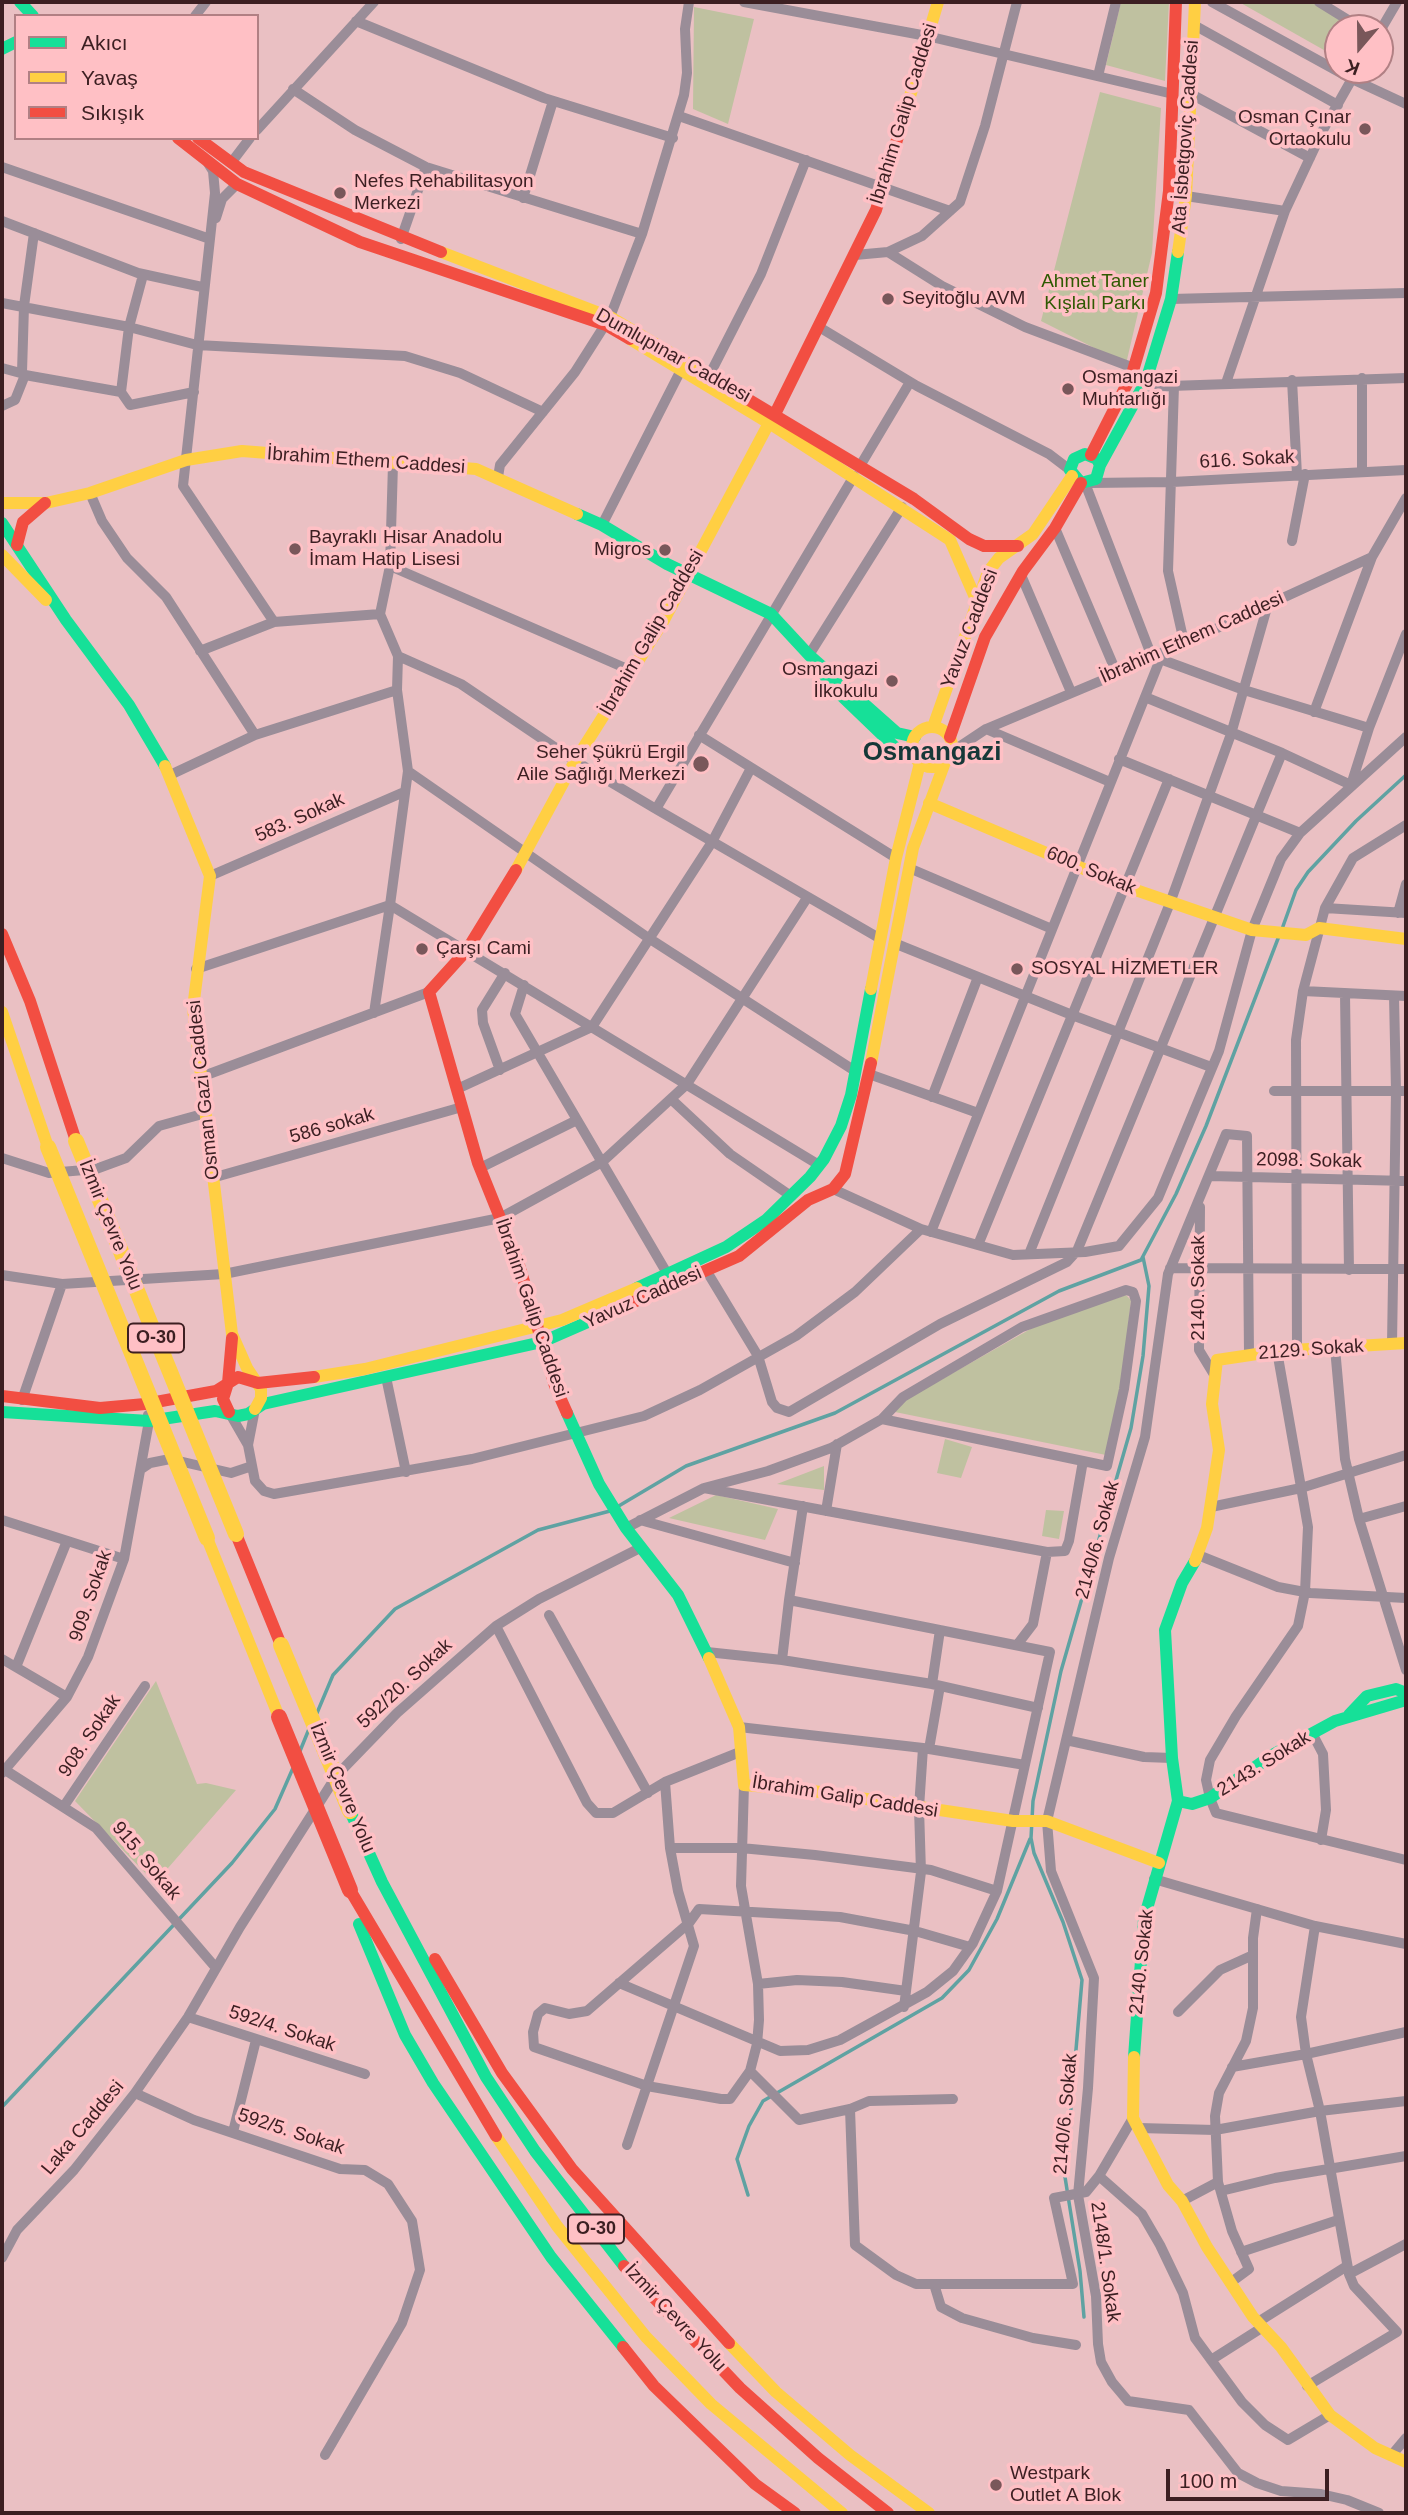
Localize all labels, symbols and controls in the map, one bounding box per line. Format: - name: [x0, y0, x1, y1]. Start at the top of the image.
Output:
- legend: [14, 14, 259, 140]
- north arrow: [1324, 14, 1394, 84]
- street label: İbrahim Galip Caddesi: [866, 21, 942, 207]
- text: Akıcı: [81, 31, 128, 54]
- street label: Ata İsbetgoviç Caddesi: [1168, 39, 1204, 235]
- text: K: [1342, 55, 1362, 80]
- text: Yavaş: [81, 66, 138, 89]
- text: Sıkışık: [81, 101, 144, 124]
- place label: Osman Çınar Ortaokulu: [1238, 107, 1351, 151]
- marker: Osman Çınar Ortaokulu: [1357, 121, 1373, 137]
- place label: Nefes Rehabilitasyon Merkezi: [354, 171, 534, 215]
- marker: Nefes Rehabilitasyon Merkezi: [332, 185, 348, 201]
- park label: Ahmet Taner Kışlalı Parkı: [1041, 271, 1149, 315]
- place label: Seyitoğlu AVM: [902, 288, 1025, 310]
- marker: Seyitoğlu AVM: [880, 291, 896, 307]
- street label: Dumlupınar Caddesi: [592, 304, 754, 408]
- place label: Osmangazi Muhtarlığı: [1082, 367, 1178, 411]
- marker: Osmangazi Muhtarlığı: [1060, 381, 1076, 397]
- street label: İbrahim Ethem Caddesi: [266, 443, 466, 479]
- street label: 616. Sokak: [1199, 446, 1295, 474]
- place label: Bayraklı Hisar Anadolu İmam Hatip Lisesi: [309, 527, 502, 571]
- place label: Migros: [594, 539, 651, 561]
- marker: Bayraklı Hisar Anadolu İmam Hatip Lisesi: [287, 541, 303, 557]
- marker: Migros: [657, 542, 673, 558]
- street label: İbrahim Galip Caddesi: [595, 546, 709, 720]
- street label: Yavuz Caddesi: [937, 566, 1003, 692]
- street label: İbrahim Ethem Caddesi: [1097, 587, 1287, 689]
- place label: Osmangazi İlkokulu: [782, 659, 878, 703]
- marker: Osmangazi İlkokulu: [884, 673, 900, 689]
- district label: Osmangazi: [863, 737, 1001, 769]
- place label: Seher Şükrü Ergil Aile Sağlığı Merkezi: [517, 742, 685, 786]
- marker: Seher Şükrü Ergil Aile Sağlığı Merkezi: [691, 754, 711, 774]
- street label: 583. Sokak: [252, 788, 348, 848]
- street label: 600. Sokak: [1043, 842, 1139, 900]
- place label: Çarşı Cami: [436, 938, 531, 960]
- marker: Çarşı Cami: [414, 941, 430, 957]
- place label: SOSYAL HİZMETLER: [1031, 958, 1219, 980]
- marker: SOSYAL HİZMETLER: [1009, 961, 1025, 977]
- street label: Osman Gazi Caddesi: [183, 999, 225, 1181]
- street label: 586 sokak: [287, 1103, 377, 1149]
- street label: 2098. Sokak: [1256, 1149, 1362, 1173]
- street label: İzmir Çevre Yolu: [73, 1156, 147, 1294]
- street label: İbrahim Galip Caddesi: [490, 1215, 572, 1401]
- street label: 2140. Sokak: [1188, 1235, 1210, 1341]
- street label: Yavuz Caddesi: [581, 1262, 705, 1334]
- road number: O-30: [128, 1324, 184, 1352]
- street label: 2129. Sokak: [1258, 1335, 1364, 1365]
- street label: 2140/6. Sokak: [1071, 1478, 1125, 1602]
- street label: 909. Sokak: [65, 1547, 117, 1645]
- street label: 592/20. Sokak: [353, 1634, 457, 1734]
- street label: 908. Sokak: [54, 1690, 126, 1782]
- street label: İzmir Çevre Yolu: [304, 1720, 380, 1856]
- street label: 2143. Sokak: [1213, 1726, 1315, 1802]
- street label: İbrahim Galip Caddesi: [750, 1771, 940, 1823]
- street label: 915. Sokak: [107, 1817, 185, 1905]
- street label: 2140. Sokak: [1125, 1908, 1159, 2016]
- street label: 592/4. Sokak: [226, 2001, 338, 2057]
- street label: 2140/6. Sokak: [1049, 2052, 1083, 2176]
- street label: Laka Caddesi: [37, 2076, 129, 2180]
- street label: 592/5. Sokak: [235, 2104, 347, 2160]
- street label: 2148/1. Sokak: [1085, 2200, 1125, 2324]
- road number: O-30: [568, 2214, 624, 2244]
- street label: İzmir Çevre Yolu: [619, 2260, 731, 2376]
- scale bar: [1170, 2456, 1333, 2500]
- place label: Westpark Outlet A Blok: [1010, 2463, 1121, 2507]
- text: 100 m: [1179, 2469, 1237, 2492]
- marker: Westpark Outlet A Blok: [988, 2477, 1004, 2493]

